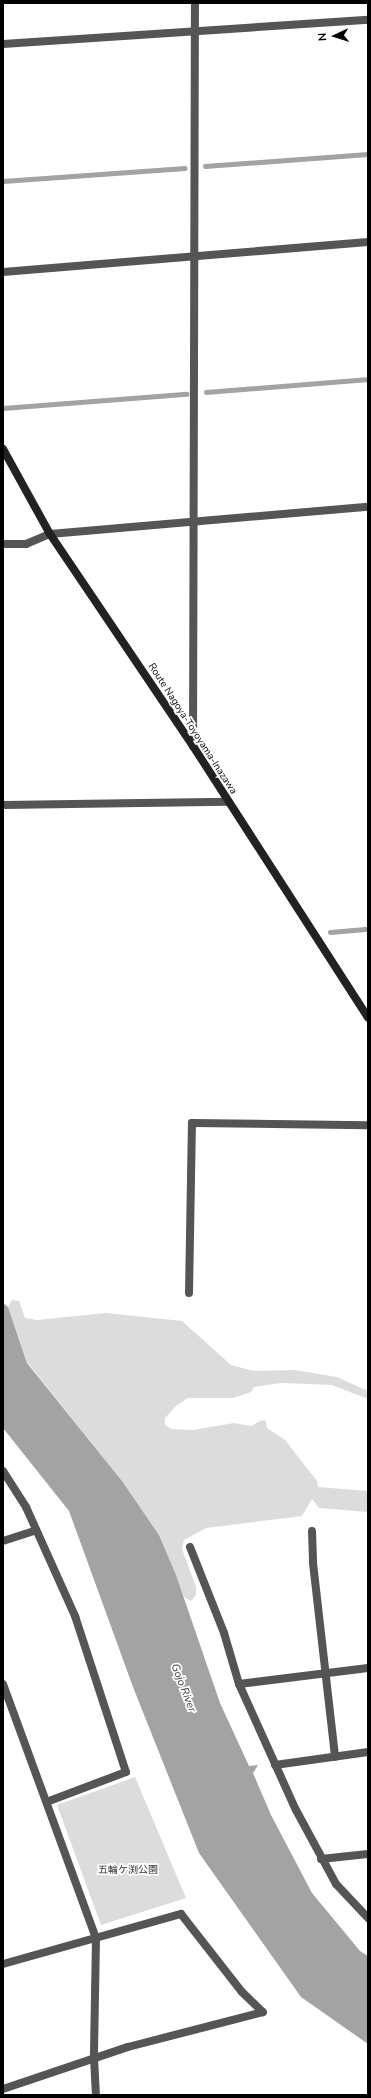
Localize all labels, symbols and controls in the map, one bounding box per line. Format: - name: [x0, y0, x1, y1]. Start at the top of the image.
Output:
- north arrow: [315, 16, 355, 56]
- text: N: [315, 32, 330, 42]
- street label: Route Nagoya-Toyoyama-Inazawa: [145, 661, 239, 797]
- water label: Gojo River: [168, 1662, 198, 1714]
- park label: 五輪ケ渕公園: [98, 1865, 158, 1877]

